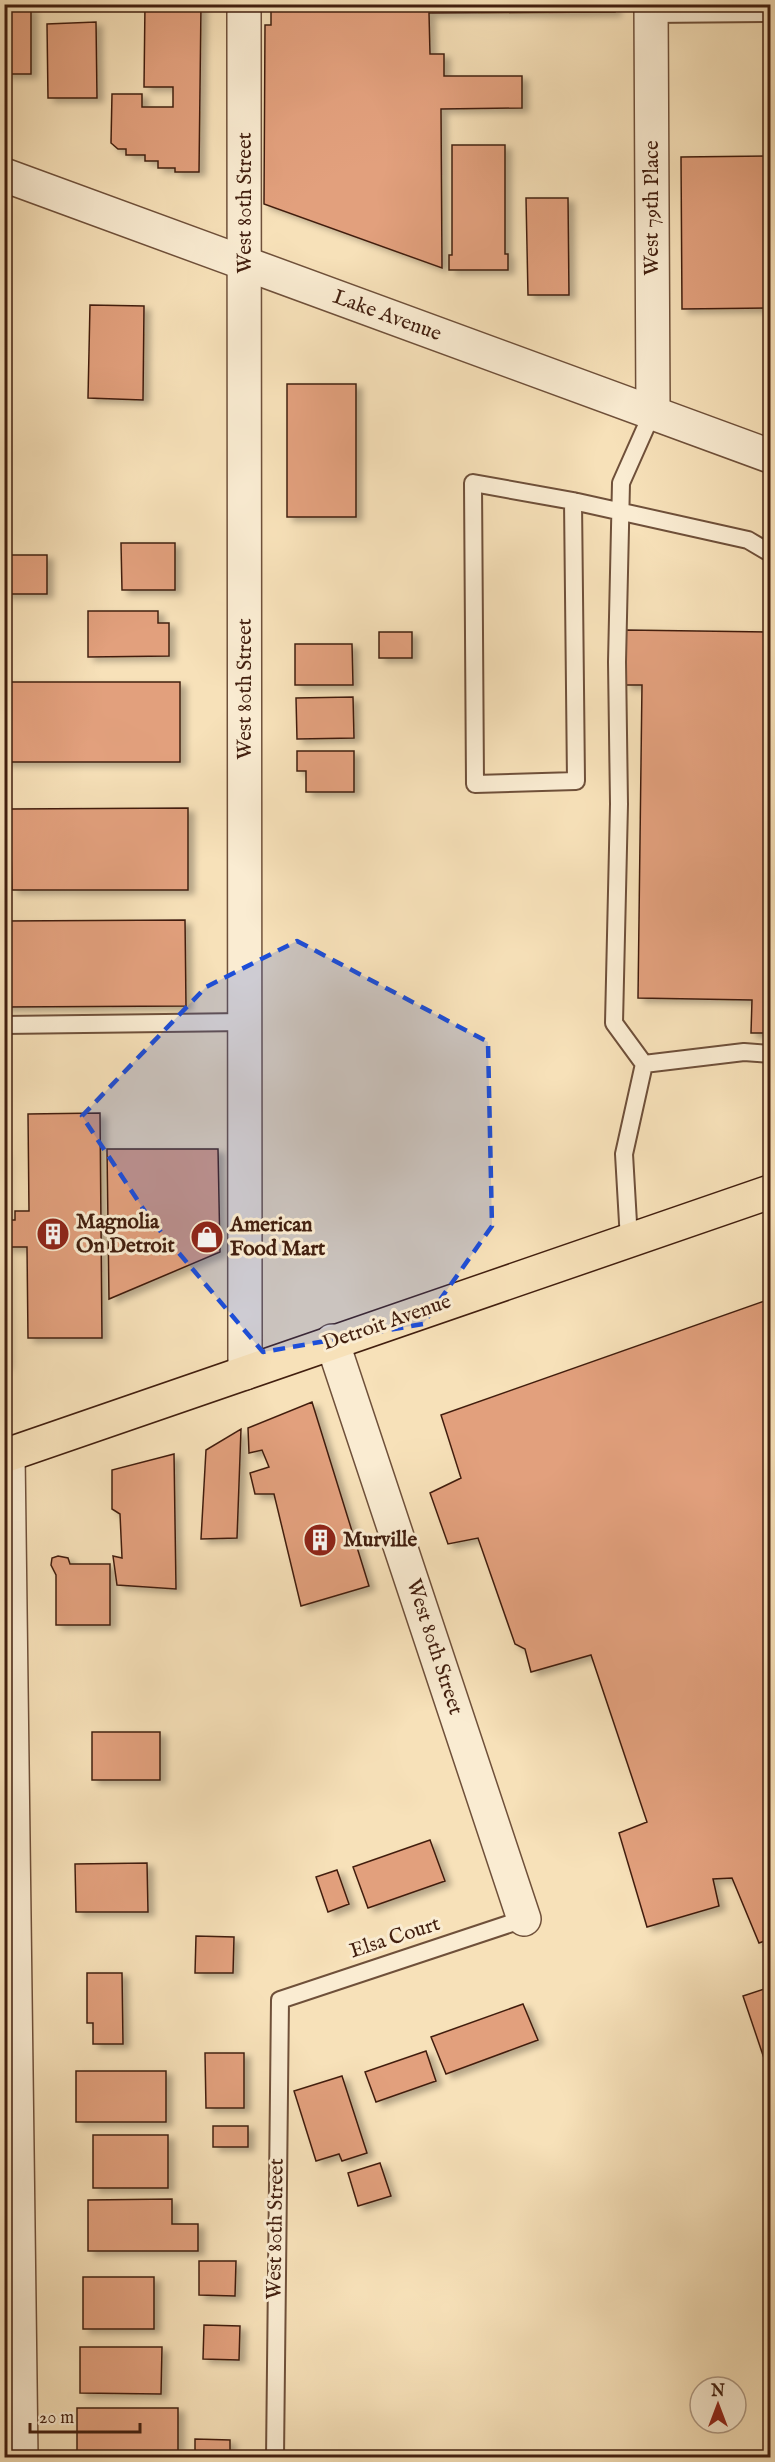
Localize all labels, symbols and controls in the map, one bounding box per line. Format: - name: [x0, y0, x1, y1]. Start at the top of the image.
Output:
- street label: West 80th Street: [232, 132, 259, 274]
- street label: West 79th Place: [639, 140, 666, 276]
- street label: Lake Avenue: [329, 284, 445, 348]
- street label: West 80th Street: [232, 618, 259, 760]
- place label: Magnolia On Detroit: [76, 1209, 175, 1260]
- place label: American Food Mart: [229, 1212, 326, 1263]
- building icon: Magnolia On Detroit: [35, 1216, 71, 1252]
- shop icon: American Food Mart: [189, 1219, 225, 1255]
- street label: Detroit Avenue: [319, 1288, 455, 1358]
- building icon: Murville: [302, 1522, 338, 1558]
- place label: Murville: [343, 1527, 417, 1554]
- street label: West 80th Street: [399, 1576, 469, 1718]
- street label: Elsa Court: [346, 1911, 444, 1965]
- street label: West 80th Street: [261, 2158, 291, 2300]
- north arrow: [688, 2375, 748, 2435]
- text: N: [710, 2382, 725, 2402]
- scale bar: [30, 2396, 140, 2434]
- text: 20 m: [39, 2407, 74, 2430]

